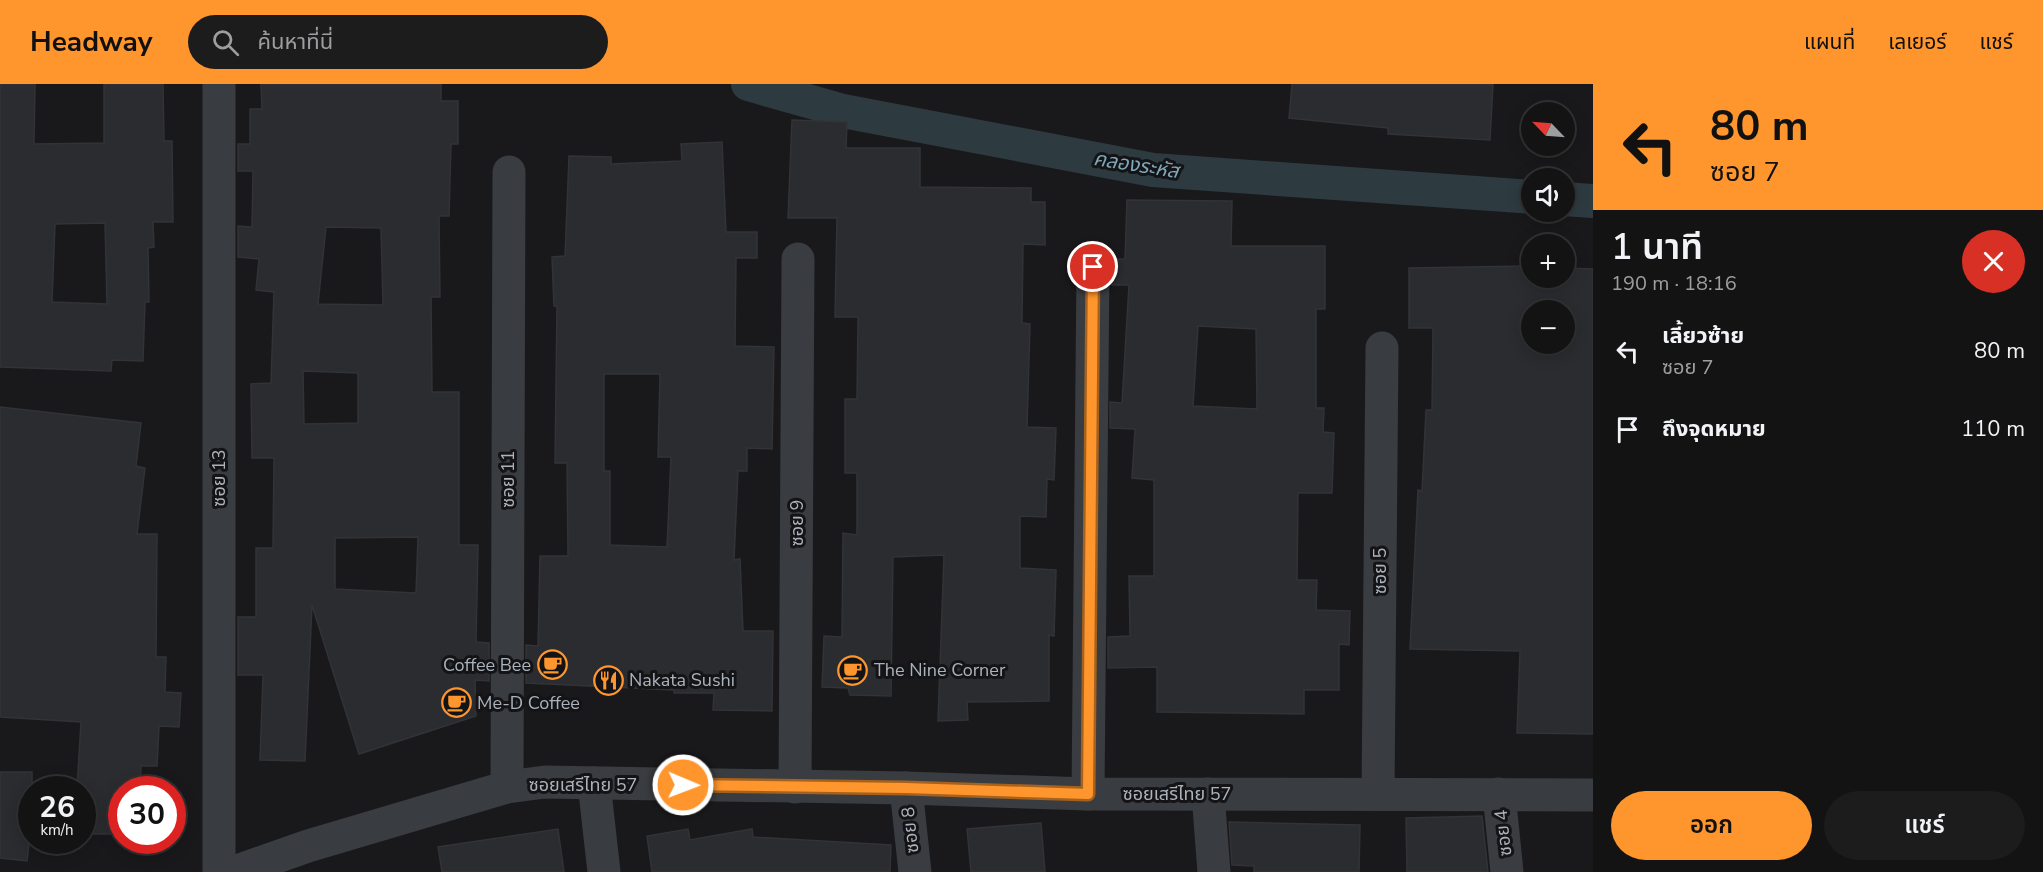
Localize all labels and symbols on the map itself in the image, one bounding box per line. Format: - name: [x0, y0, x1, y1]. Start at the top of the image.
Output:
- north arrow: [1521, 102, 1575, 156]
- water label: คลองระหัส: [1092, 145, 1183, 185]
- pin: [1067, 241, 1118, 292]
- street label: ซอย 13: [207, 449, 231, 507]
- street label: ซอย 11: [496, 450, 520, 508]
- street label: ซอย 9: [785, 500, 809, 546]
- street label: ซอย 5: [1368, 548, 1392, 594]
- cafe icon: Coffee Bee: [536, 649, 568, 681]
- place label: Coffee Bee: [443, 653, 531, 677]
- cafe icon: The Nine Corner: [837, 654, 869, 686]
- place label: The Nine Corner: [874, 658, 1006, 682]
- restaurant icon: Nakata Sushi: [592, 664, 624, 696]
- place label: Nakata Sushi: [629, 668, 735, 692]
- cafe icon: Me-D Coffee: [440, 687, 472, 719]
- place label: Me-D Coffee: [477, 691, 580, 715]
- position arrow: [651, 753, 715, 817]
- street label: ซอยเสรีไทย 57: [529, 773, 637, 797]
- speed limit sign: 30: [108, 776, 186, 854]
- street label: ซอยเสรีไทย 57: [1123, 782, 1231, 806]
- street label: ซอย 8: [896, 806, 924, 854]
- street label: ซอย 4: [1489, 808, 1517, 857]

